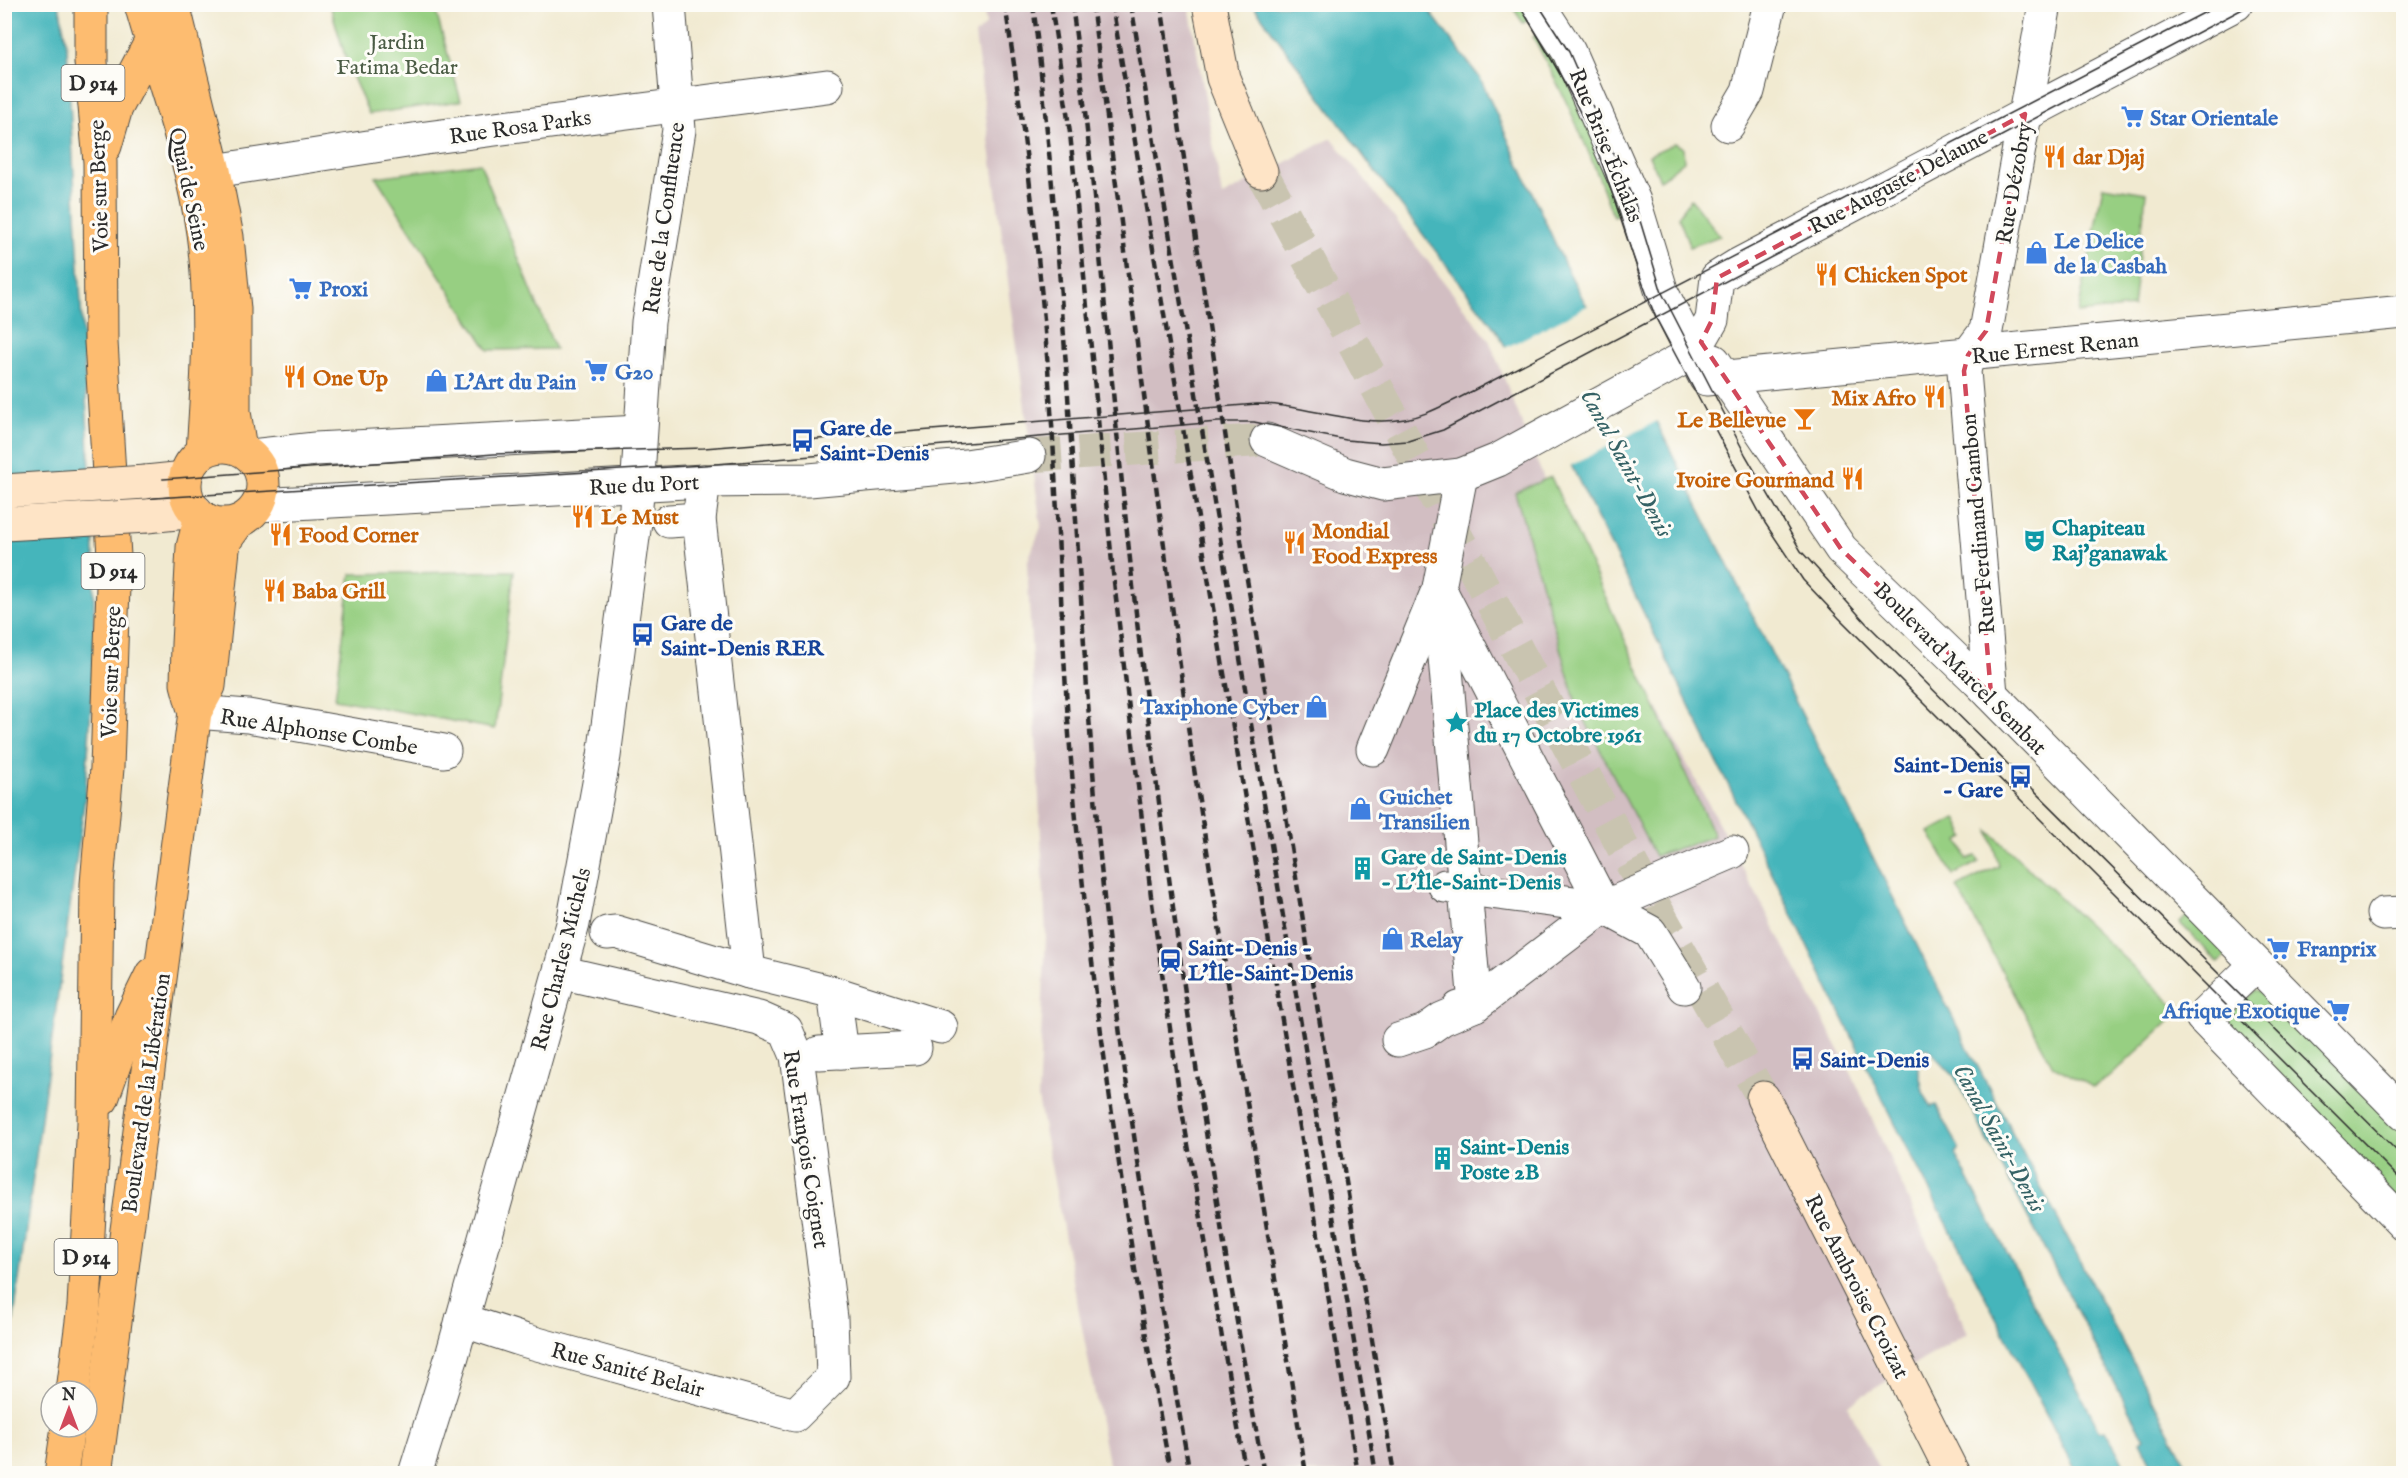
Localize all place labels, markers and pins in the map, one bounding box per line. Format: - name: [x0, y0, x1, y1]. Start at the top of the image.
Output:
- supermarket icon: Star Orientale: [2119, 104, 2145, 130]
- place label: Star Orientale: [2150, 105, 2278, 133]
- restaurant icon: dar Djaj: [2042, 143, 2068, 169]
- place label: dar Djaj: [2073, 144, 2145, 172]
- place label: Le Delice de la Casbah: [2054, 228, 2167, 281]
- shop icon: Le Delice de la Casbah: [2023, 240, 2049, 266]
- restaurant icon: Chicken Spot: [1813, 261, 1839, 287]
- place label: Chicken Spot: [1844, 262, 1968, 290]
- supermarket icon: Proxi: [288, 275, 314, 301]
- place label: Proxi: [319, 276, 368, 304]
- supermarket icon: G20: [584, 358, 610, 384]
- place label: G20: [615, 359, 654, 387]
- restaurant icon: One Up: [282, 364, 308, 390]
- place label: One Up: [313, 365, 388, 393]
- shop icon: L'Art du Pain: [423, 368, 449, 394]
- place label: L'Art du Pain: [454, 369, 577, 397]
- restaurant icon: Mix Afro: [1921, 384, 1947, 410]
- place label: Mix Afro: [1831, 385, 1916, 413]
- bar icon: Le Bellevue: [1791, 406, 1817, 432]
- place label: Le Bellevue: [1677, 407, 1786, 435]
- place label: Gare de Saint-Denis: [820, 415, 929, 468]
- bus stop icon: Gare de Saint-Denis: [789, 427, 815, 453]
- restaurant icon: Ivoire Gourmand: [1839, 466, 1865, 492]
- place label: Ivoire Gourmand: [1676, 467, 1835, 495]
- restaurant icon: Le Must: [570, 503, 596, 529]
- place label: Le Must: [601, 504, 679, 532]
- place label: Chapiteau Raj'ganawak: [2052, 515, 2168, 568]
- place label: Mondial Food Express: [1312, 518, 1438, 571]
- restaurant icon: Food Corner: [268, 521, 294, 547]
- place label: Food Corner: [299, 522, 419, 550]
- theatre icon: Chapiteau Raj'ganawak: [2021, 527, 2047, 553]
- restaurant icon: Mondial Food Express: [1281, 530, 1307, 556]
- restaurant icon: Baba Grill: [261, 577, 287, 603]
- place label: Baba Grill: [292, 578, 387, 606]
- place label: Gare de Saint-Denis RER: [661, 610, 825, 663]
- bus stop icon: Gare de Saint-Denis RER: [630, 622, 656, 648]
- shop icon: Taxiphone Cyber: [1304, 693, 1330, 719]
- place label: Taxiphone Cyber: [1139, 694, 1300, 722]
- place label: Place des Victimes du 17 Octobre 1961: [1474, 697, 1642, 750]
- place icon: Place des Victimes du 17 Octobre 1961: [1443, 709, 1469, 735]
- place label: Saint-Denis - Gare: [1894, 752, 2003, 805]
- bus stop icon: Saint-Denis - Gare: [2008, 764, 2034, 790]
- place label: Guichet Transilien: [1378, 784, 1470, 837]
- shop icon: Guichet Transilien: [1348, 796, 1374, 822]
- place label: Gare de Saint-Denis - L'Île-Saint-Denis: [1381, 844, 1567, 897]
- building icon: Gare de Saint-Denis - L'Île-Saint-Denis: [1350, 856, 1376, 882]
- shop icon: Relay: [1379, 926, 1405, 952]
- place label: Relay: [1410, 927, 1464, 955]
- place label: Saint-Denis - L'Île-Saint-Denis: [1188, 935, 1353, 988]
- supermarket icon: Franprix: [2266, 935, 2292, 961]
- place label: Franprix: [2297, 936, 2377, 964]
- station icon: Saint-Denis - L'Île-Saint-Denis: [1157, 947, 1183, 973]
- supermarket icon: Afrique Exotique: [2325, 997, 2351, 1023]
- place label: Afrique Exotique: [2162, 998, 2320, 1026]
- bus stop icon: Saint-Denis: [1789, 1046, 1815, 1072]
- place label: Saint-Denis: [1820, 1047, 1929, 1075]
- place label: Saint-Denis Poste 2B: [1460, 1134, 1569, 1187]
- building icon: Saint-Denis Poste 2B: [1429, 1146, 1455, 1172]

